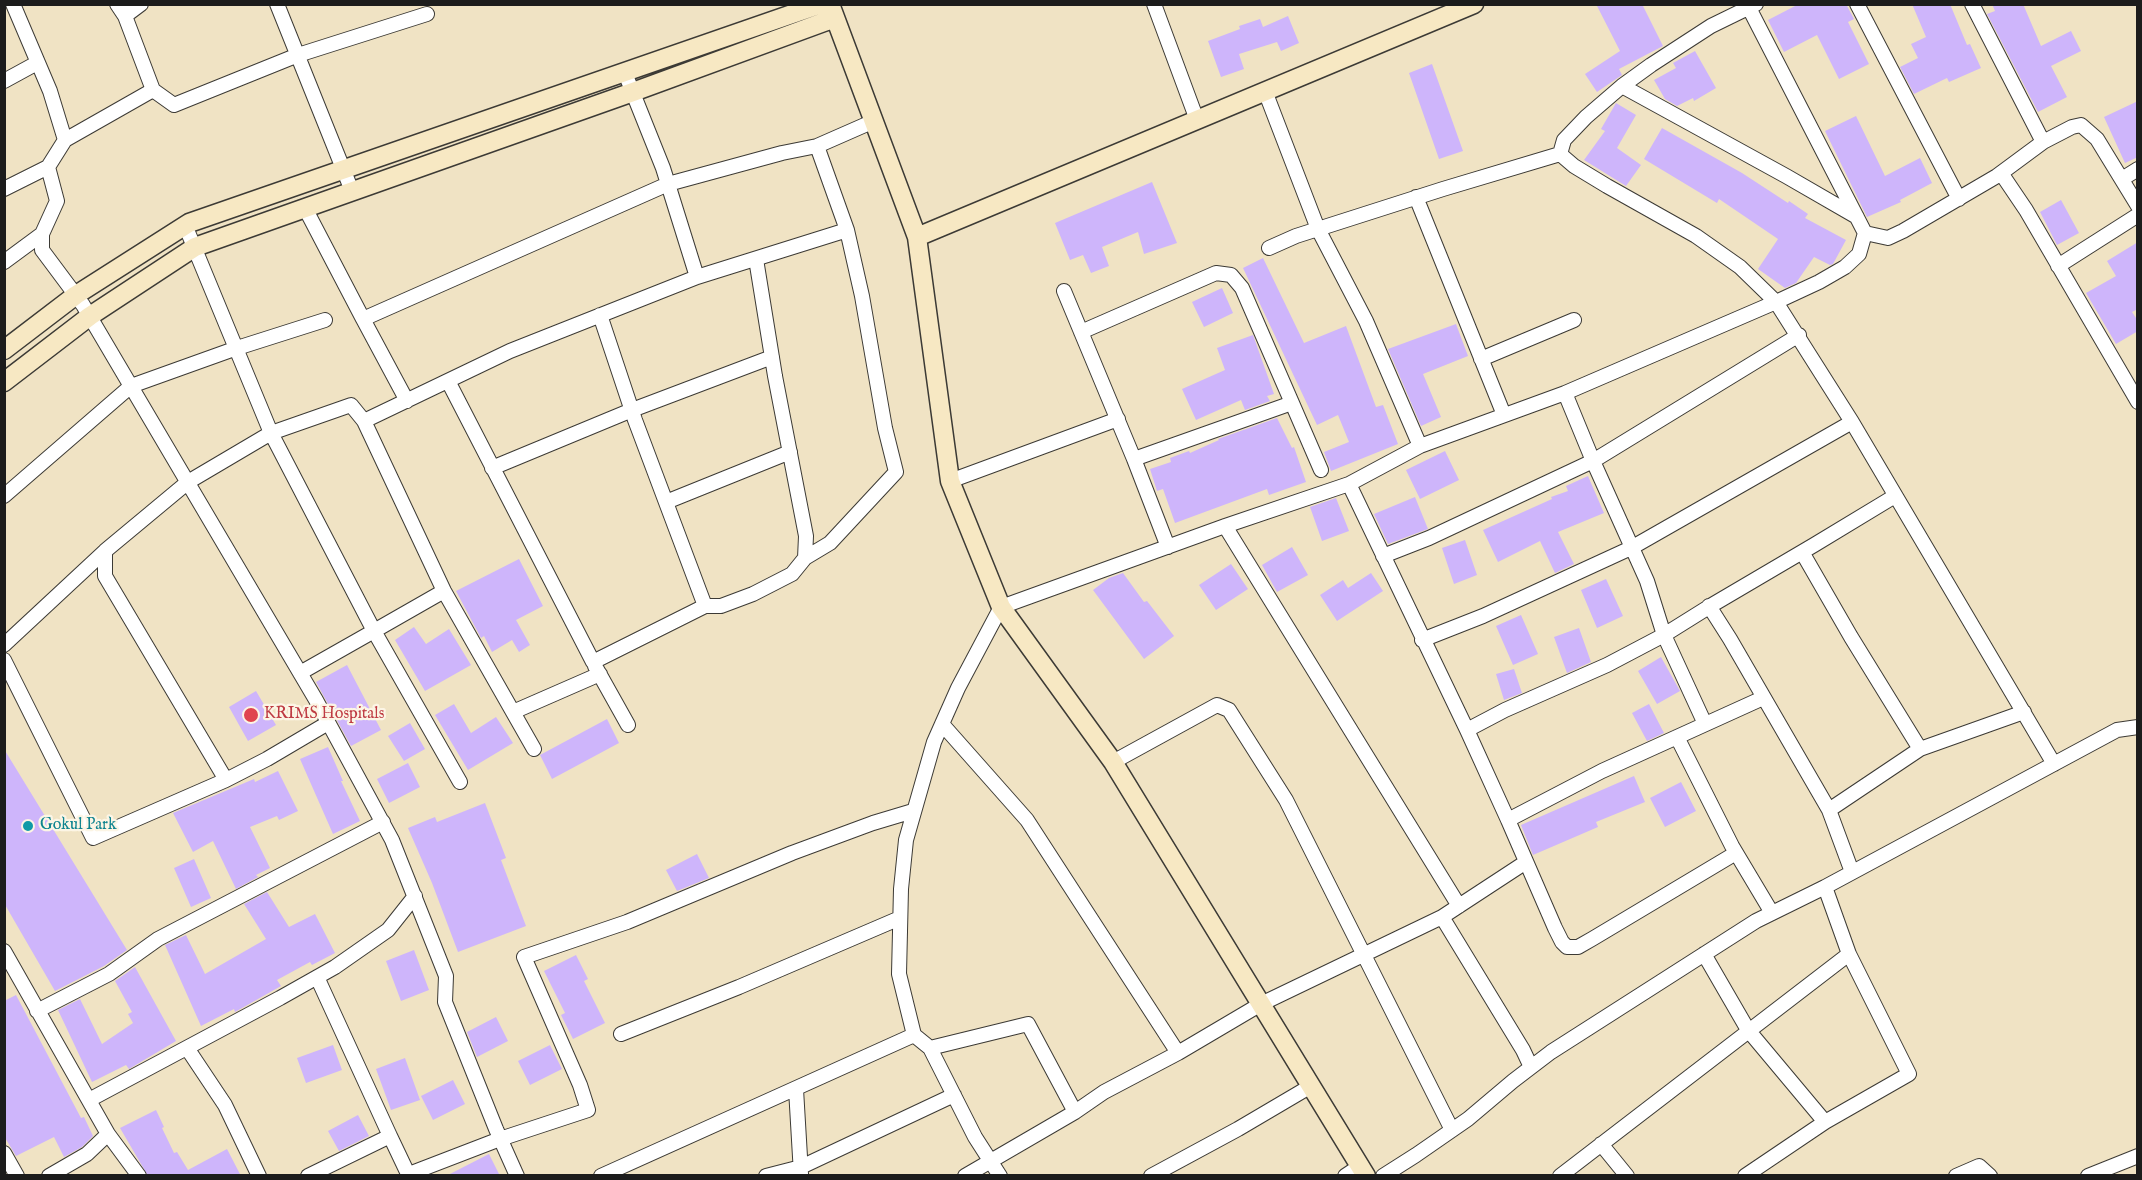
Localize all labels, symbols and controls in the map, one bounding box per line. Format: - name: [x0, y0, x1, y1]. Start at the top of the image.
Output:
- place label: KRIMS Hospitals: [264, 705, 384, 725]
- marker: KRIMS Hospitals: [242, 706, 260, 724]
- place label: Gokul Park: [40, 816, 116, 836]
- marker: Gokul Park: [21, 819, 35, 833]

